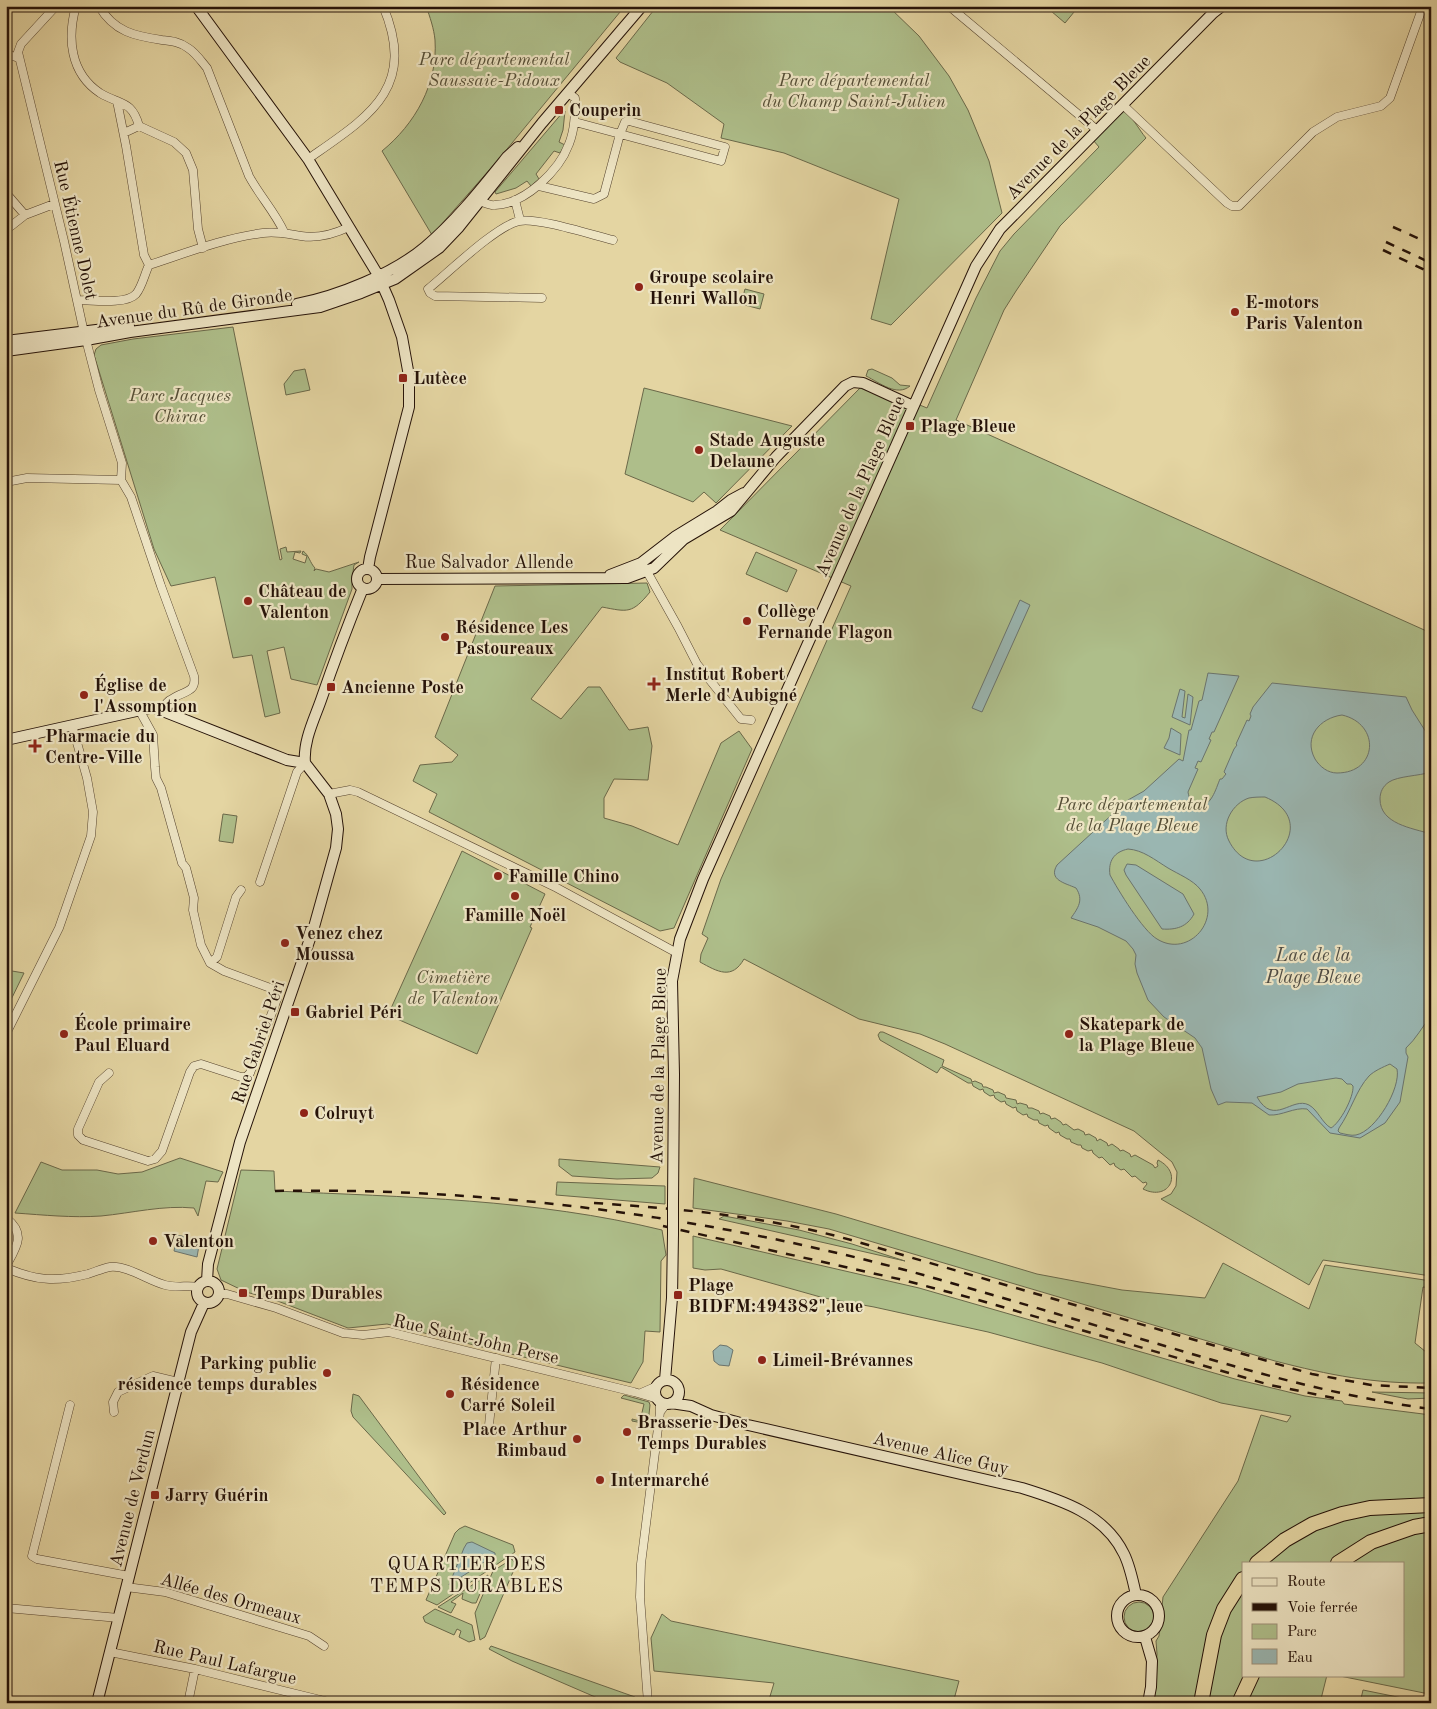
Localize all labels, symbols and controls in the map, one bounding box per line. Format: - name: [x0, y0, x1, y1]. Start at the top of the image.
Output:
- park label: Parc départemental Saussaie-Pidoux: [417, 51, 570, 90]
- street label: Avenue de la Plage Bleue: [1003, 52, 1154, 203]
- park label: Parc départemental du Champ Saint-Julien: [762, 72, 946, 111]
- place label: Couperin: [569, 102, 641, 120]
- marker: Couperin: [553, 104, 565, 116]
- street label: Rue Étienne Dolet: [50, 158, 104, 302]
- place label: Groupe scolaire Henri Wallon: [649, 269, 774, 308]
- marker: Groupe scolaire Henri Wallon: [633, 281, 645, 293]
- street label: Avenue du Rû de Gironde: [95, 286, 293, 332]
- place label: E-motors Paris Valenton: [1245, 294, 1363, 333]
- marker: E-motors Paris Valenton: [1229, 306, 1241, 318]
- place label: Lutèce: [413, 370, 467, 388]
- marker: Lutèce: [397, 372, 409, 384]
- park label: Parc Jacques Chirac: [128, 387, 231, 426]
- street label: Avenue de la Plage Bleue: [813, 393, 909, 580]
- place label: Plage Bleue: [920, 418, 1016, 436]
- marker: Plage Bleue: [904, 420, 916, 432]
- place label: Stade Auguste Delaune: [709, 432, 825, 471]
- marker: Stade Auguste Delaune: [693, 444, 705, 456]
- street label: Rue Salvador Allende: [405, 554, 573, 572]
- place label: Château de Valenton: [258, 583, 346, 622]
- marker: Château de Valenton: [242, 595, 254, 607]
- place label: Collège Fernande Flagon: [757, 603, 893, 642]
- marker: Collège Fernande Flagon: [741, 615, 753, 627]
- place label: Résidence Les Pastoureaux: [455, 619, 568, 658]
- marker: Résidence Les Pastoureaux: [439, 631, 451, 643]
- place label: Institut Robert Merle d'Aubigné: [665, 666, 797, 705]
- place label: Église de l'Assomption: [94, 673, 197, 716]
- marker: Institut Robert Merle d'Aubigné: [647, 677, 661, 691]
- place label: Ancienne Poste: [341, 679, 464, 697]
- marker: Ancienne Poste: [325, 681, 337, 693]
- marker: Église de l'Assomption: [78, 689, 90, 701]
- place label: Pharmacie du Centre-Ville: [45, 728, 155, 767]
- marker: Pharmacie du Centre-Ville: [29, 740, 41, 752]
- park label: Parc départemental de la Plage Bleue: [1055, 796, 1208, 835]
- place label: Famille Chino: [508, 868, 619, 886]
- marker: Famille Chino: [492, 870, 504, 882]
- marker: Famille Noël: [509, 890, 521, 902]
- place label: Famille Noël: [464, 907, 566, 925]
- place label: Venez chez Moussa: [295, 925, 383, 964]
- marker: Venez chez Moussa: [279, 937, 291, 949]
- water label: Lac de la Plage Bleue: [1264, 947, 1361, 988]
- street label: Avenue de la Plage Bleue: [648, 968, 670, 1164]
- park label: Cimetière de Valenton: [408, 969, 498, 1008]
- street label: Rue Gabriel Péri: [229, 978, 289, 1106]
- place label: Gabriel Péri: [305, 1004, 402, 1022]
- marker: Gabriel Péri: [289, 1006, 301, 1018]
- place label: École primaire Paul Eluard: [74, 1012, 191, 1055]
- place label: Skatepark de la Plage Bleue: [1079, 1016, 1195, 1055]
- marker: École primaire Paul Eluard: [58, 1028, 70, 1040]
- marker: Skatepark de la Plage Bleue: [1063, 1028, 1075, 1040]
- place label: Colruyt: [314, 1105, 375, 1123]
- marker: Colruyt: [298, 1107, 310, 1119]
- place label: Valenton: [163, 1233, 234, 1251]
- marker: Valenton: [147, 1235, 159, 1247]
- place label: Plage BIDFM:494382",leue: [688, 1277, 863, 1316]
- place label: Temps Durables: [253, 1285, 383, 1303]
- marker: Temps Durables: [237, 1287, 249, 1299]
- marker: Plage BIDFM:494382",leue: [672, 1289, 684, 1301]
- street label: Rue Saint-John Perse: [391, 1312, 560, 1368]
- place label: Limeil-Brévannes: [772, 1352, 913, 1370]
- marker: Limeil-Brévannes: [756, 1354, 768, 1366]
- place label: Parking public résidence temps durables: [118, 1355, 317, 1394]
- marker: Parking public résidence temps durables: [321, 1367, 333, 1379]
- place label: Résidence Carré Soleil: [460, 1376, 556, 1415]
- marker: Résidence Carré Soleil: [444, 1388, 456, 1400]
- place label: Brasserie Des Temps Durables: [637, 1414, 767, 1453]
- place label: Place Arthur Rimbaud: [462, 1421, 567, 1460]
- marker: Brasserie Des Temps Durables: [621, 1426, 633, 1438]
- street label: Avenue de Verdun: [107, 1427, 159, 1569]
- street label: Avenue Alice Guy: [871, 1430, 1011, 1478]
- marker: Place Arthur Rimbaud: [571, 1433, 583, 1445]
- place label: Intermarché: [610, 1472, 709, 1490]
- marker: Intermarché: [594, 1474, 606, 1486]
- place label: Jarry Guérin: [165, 1487, 268, 1505]
- marker: Jarry Guérin: [149, 1489, 161, 1501]
- district label: QUARTIER DES TEMPS DURABLES: [370, 1556, 564, 1597]
- legend: [1242, 1562, 1404, 1676]
- street label: Allée des Ormeaux: [158, 1570, 303, 1628]
- text: Route: [1287, 1575, 1325, 1590]
- text: Voie ferrée: [1287, 1601, 1358, 1616]
- text: Parc: [1287, 1625, 1317, 1640]
- street label: Rue Paul Lafargue: [151, 1638, 298, 1688]
- text: Eau: [1287, 1651, 1313, 1666]

